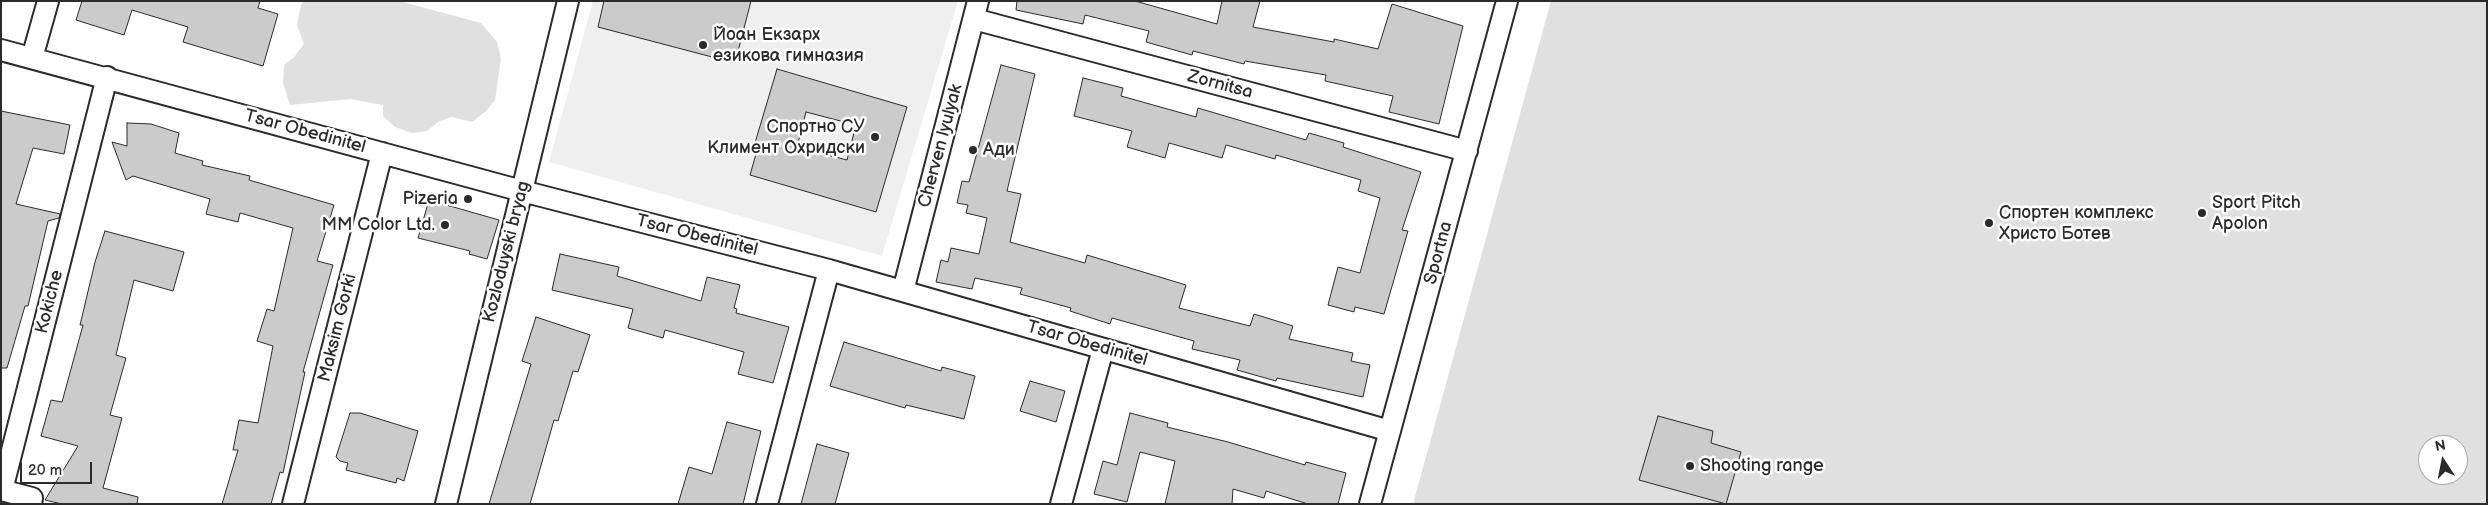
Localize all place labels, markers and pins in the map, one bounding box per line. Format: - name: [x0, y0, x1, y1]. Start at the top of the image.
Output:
- place label: Йоан Екзарх езикова гимназия: [713, 24, 864, 66]
- marker: Йоан Екзарх езикова гимназия: [697, 39, 709, 51]
- place label: Спортно СУ Климент Охридски: [707, 116, 865, 158]
- marker: Спортно СУ Климент Охридски: [869, 131, 881, 143]
- place label: Ади: [983, 139, 1015, 161]
- marker: Ади: [967, 144, 979, 156]
- place label: Pizeria: [403, 188, 458, 210]
- place label: Sport Pitch Apolon: [2212, 192, 2301, 234]
- marker: Pizeria: [462, 193, 474, 205]
- place label: Спортен комплекс Христо Ботев: [1999, 202, 2154, 244]
- marker: Sport Pitch Apolon: [2196, 207, 2208, 219]
- place label: MM Color Ltd.: [321, 214, 435, 236]
- marker: Спортен комплекс Христо Ботев: [1983, 217, 1995, 229]
- marker: MM Color Ltd.: [439, 219, 451, 231]
- place label: Shooting range: [1700, 455, 1824, 477]
- marker: Shooting range: [1684, 460, 1696, 472]

